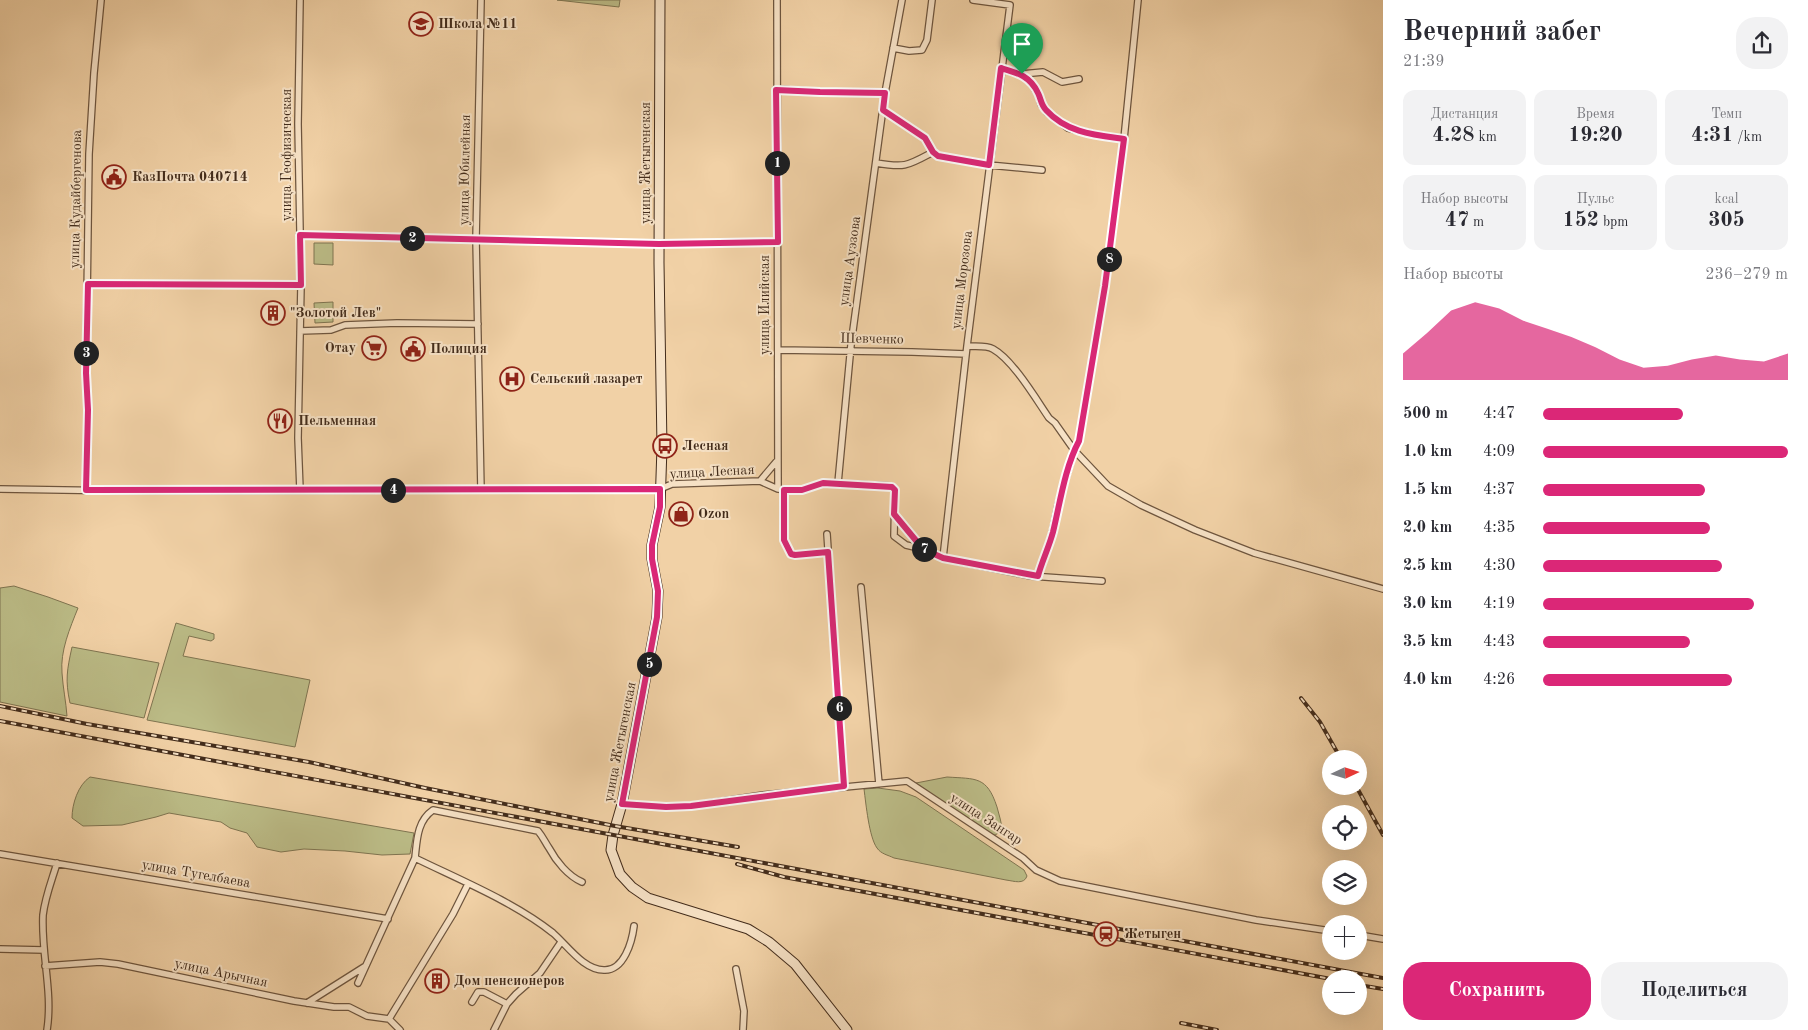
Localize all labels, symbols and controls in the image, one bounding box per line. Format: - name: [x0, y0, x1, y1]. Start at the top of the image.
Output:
- school or university icon: Школа №11: [408, 11, 434, 37]
- place label: Школа №11: [438, 17, 517, 31]
- button: share: [1736, 17, 1788, 69]
- text: Вечерний забег: [1403, 19, 1601, 47]
- pin: [1001, 23, 1043, 74]
- icon: arrive: [1008, 30, 1036, 58]
- text: 21:39: [1403, 54, 1445, 70]
- street label: улица Геофизическая: [280, 89, 295, 221]
- street label: улица Жетыгенская: [639, 102, 653, 224]
- text: Дистанция: [1431, 107, 1498, 121]
- text: Время: [1576, 107, 1615, 121]
- text: Темп: [1711, 107, 1742, 121]
- street label: улица Юбилейная: [457, 114, 473, 226]
- text: 4.28: [1432, 125, 1475, 146]
- text: 19:20: [1568, 125, 1623, 146]
- text: 4:31: [1691, 125, 1733, 146]
- street label: улица Кудайбергенова: [68, 129, 84, 268]
- text: km: [1475, 130, 1497, 144]
- text: /km: [1733, 130, 1762, 144]
- pin: 1: [764, 150, 790, 176]
- text: 1: [773, 156, 782, 170]
- public building icon: КазПочта 040714: [101, 164, 127, 190]
- place label: КазПочта 040714: [132, 170, 248, 184]
- text: Набор высоты: [1421, 192, 1508, 206]
- text: Пульс: [1577, 192, 1614, 206]
- text: kcal: [1714, 192, 1739, 206]
- text: 47: [1445, 210, 1469, 231]
- text: 152: [1562, 210, 1599, 231]
- text: 305: [1708, 210, 1745, 231]
- street label: улица Ауэзова: [837, 215, 863, 307]
- text: m: [1469, 215, 1484, 229]
- text: bpm: [1599, 215, 1629, 229]
- pin: 2: [400, 226, 424, 250]
- street label: улица Морозова: [949, 230, 975, 330]
- text: 2: [408, 231, 417, 245]
- pin: 8: [1096, 246, 1122, 272]
- text: 8: [1105, 252, 1114, 266]
- street label: улица Илийская: [758, 255, 772, 355]
- text: Набор высоты: [1403, 267, 1503, 283]
- text: 236–279 m: [1705, 267, 1788, 283]
- building icon: "Золотой Лев": [260, 300, 286, 326]
- place label: "Золотой Лев": [290, 306, 381, 320]
- street label: Шевченко: [840, 331, 904, 347]
- supermarket icon: Отау: [361, 335, 387, 361]
- public building icon: Полиция: [400, 336, 426, 362]
- pin: 3: [74, 340, 98, 366]
- place label: Отау: [325, 341, 356, 355]
- place label: Полиция: [430, 342, 487, 356]
- text: 3: [82, 346, 91, 360]
- hospital icon: Сельский лазарет: [499, 366, 525, 392]
- place label: Сельский лазарет: [530, 372, 643, 386]
- text: 500 m: [1403, 406, 1448, 422]
- text: 4:47: [1483, 406, 1515, 422]
- restaurant icon: Пельменная: [267, 408, 293, 434]
- place label: Пельменная: [298, 414, 376, 428]
- bus stop icon: Лесная: [652, 433, 678, 459]
- place label: Лесная: [682, 439, 729, 453]
- text: 1.0 km: [1403, 444, 1452, 460]
- text: 4:09: [1483, 444, 1515, 460]
- street label: улица Лесная: [669, 463, 755, 481]
- pin: 4: [380, 478, 406, 502]
- text: 1.5 km: [1403, 482, 1452, 498]
- text: 4:37: [1483, 482, 1515, 498]
- text: 4: [389, 483, 398, 497]
- shop icon: Ozon: [668, 501, 694, 527]
- place label: Ozon: [698, 507, 729, 521]
- text: 2.0 km: [1403, 520, 1452, 536]
- text: 4:35: [1483, 520, 1515, 536]
- pin: 7: [912, 536, 936, 562]
- text: 7: [920, 542, 929, 556]
- text: 2.5 km: [1403, 558, 1452, 574]
- text: 4:30: [1483, 558, 1515, 574]
- text: 3.0 km: [1403, 596, 1452, 612]
- text: 4:19: [1483, 596, 1515, 612]
- text: 3.5 km: [1403, 634, 1452, 650]
- text: 4:43: [1483, 634, 1515, 650]
- pin: 5: [636, 652, 662, 676]
- text: 5: [645, 657, 654, 671]
- text: 4.0 km: [1403, 672, 1452, 688]
- text: 4:26: [1483, 672, 1515, 688]
- street label: улица Жетыгенская: [601, 681, 639, 803]
- pin: 6: [826, 696, 852, 720]
- text: 6: [835, 701, 844, 715]
- north arrow: [1322, 750, 1368, 795]
- map controls: [1322, 750, 1367, 1015]
- street label: улица Зангар: [947, 791, 1025, 847]
- button: locate: [1322, 805, 1367, 850]
- street label: улица Тугелбаева: [141, 858, 251, 890]
- button: layers: [1322, 860, 1367, 905]
- button: +: [1322, 915, 1367, 960]
- station icon: Жетыген: [1093, 921, 1119, 947]
- place label: Жетыген: [1124, 927, 1181, 941]
- street label: улица Арычная: [173, 956, 269, 990]
- button: Сохранить: [1403, 962, 1591, 1020]
- button: Поделиться: [1601, 962, 1788, 1020]
- building icon: Дом пенсионеров: [424, 968, 450, 994]
- button: −: [1322, 970, 1367, 1015]
- place label: Дом пенсионеров: [454, 974, 565, 988]

